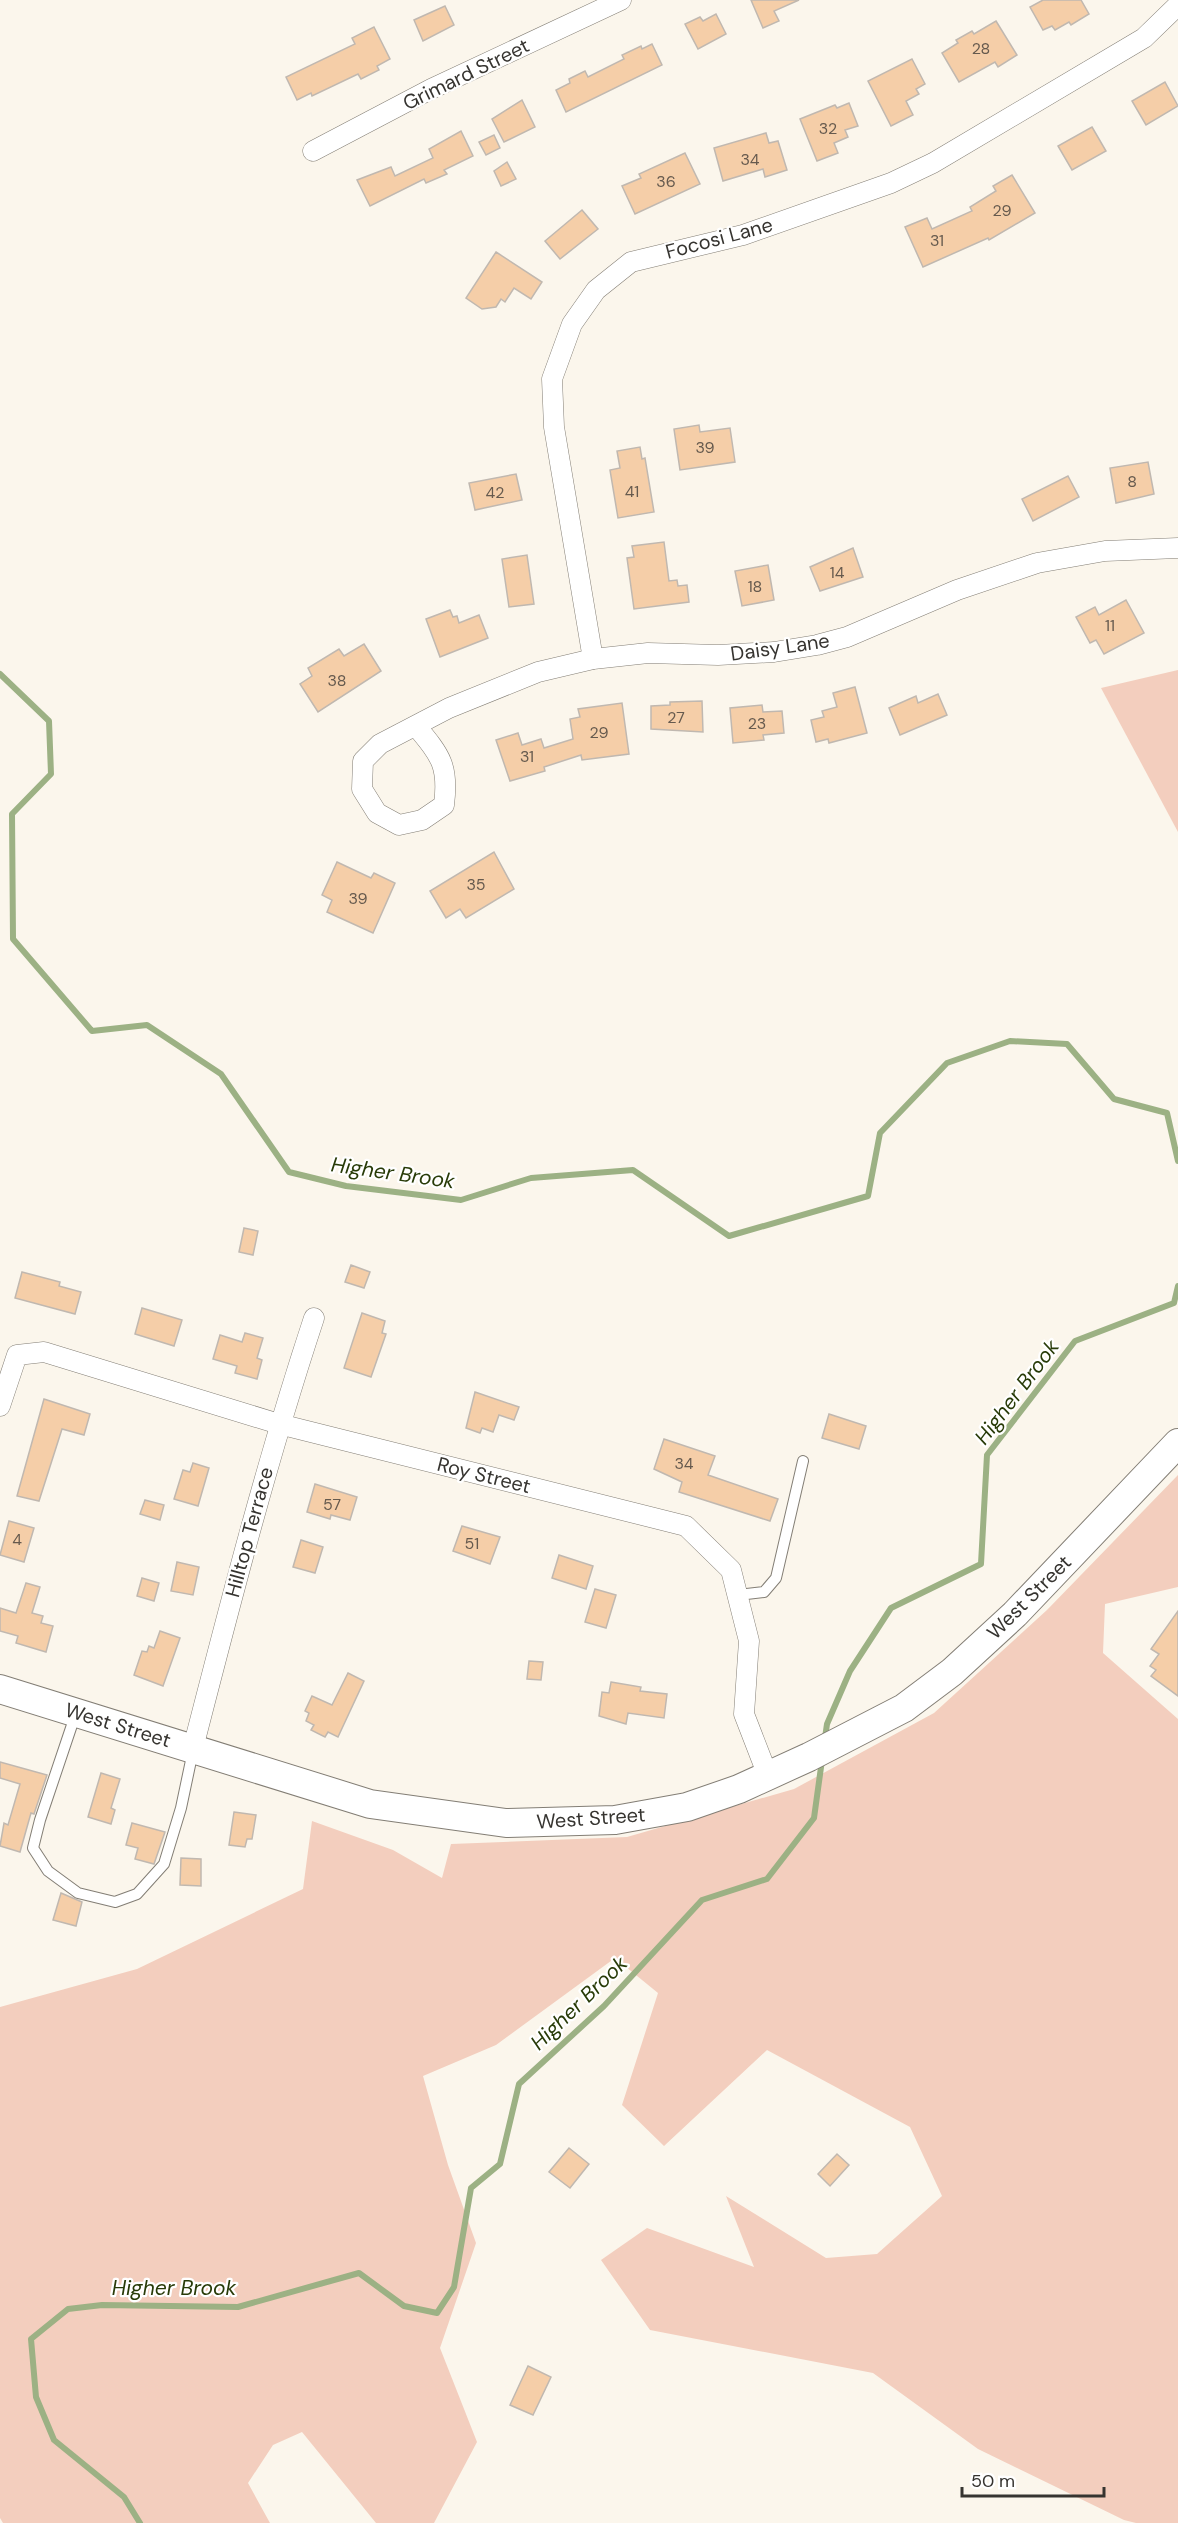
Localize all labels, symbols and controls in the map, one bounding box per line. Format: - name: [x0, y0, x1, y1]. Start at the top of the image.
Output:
- street label: Grimard Street: [398, 32, 534, 116]
- house number: 28: [972, 38, 990, 59]
- house number: 32: [819, 118, 837, 139]
- house number: 34: [740, 149, 760, 170]
- house number: 36: [656, 171, 676, 192]
- house number: 29: [992, 200, 1012, 221]
- street label: Focosi Lane: [663, 211, 775, 265]
- house number: 31: [930, 230, 944, 251]
- house number: 39: [695, 437, 715, 458]
- house number: 8: [1127, 471, 1137, 492]
- house number: 41: [625, 481, 639, 502]
- house number: 42: [486, 482, 504, 503]
- house number: 14: [830, 562, 845, 583]
- house number: 18: [748, 576, 762, 597]
- house number: 11: [1105, 615, 1115, 636]
- street label: Daisy Lane: [729, 627, 831, 667]
- house number: 38: [327, 670, 347, 691]
- house number: 27: [667, 707, 685, 728]
- house number: 23: [748, 713, 766, 734]
- house number: 29: [589, 722, 609, 743]
- house number: 31: [520, 746, 534, 767]
- house number: 35: [466, 874, 486, 895]
- house number: 39: [348, 888, 368, 909]
- water label: Higher Brook: [329, 1150, 457, 1196]
- water label: Higher Brook: [968, 1334, 1066, 1450]
- street label: Roy Street: [435, 1451, 534, 1499]
- house number: 34: [674, 1453, 694, 1474]
- street label: Hilltop Terrace: [219, 1464, 279, 1600]
- house number: 57: [323, 1494, 341, 1515]
- house number: 4: [12, 1529, 22, 1550]
- house number: 51: [465, 1533, 479, 1554]
- street label: West Street: [981, 1549, 1077, 1645]
- street label: West Street: [62, 1697, 174, 1753]
- street label: West Street: [536, 1801, 647, 1835]
- water label: Higher Brook: [524, 1949, 634, 2056]
- water label: Higher Brook: [112, 2274, 237, 2302]
- scale bar: [962, 2460, 1104, 2498]
- text: 50 m: [971, 2469, 1015, 2493]

